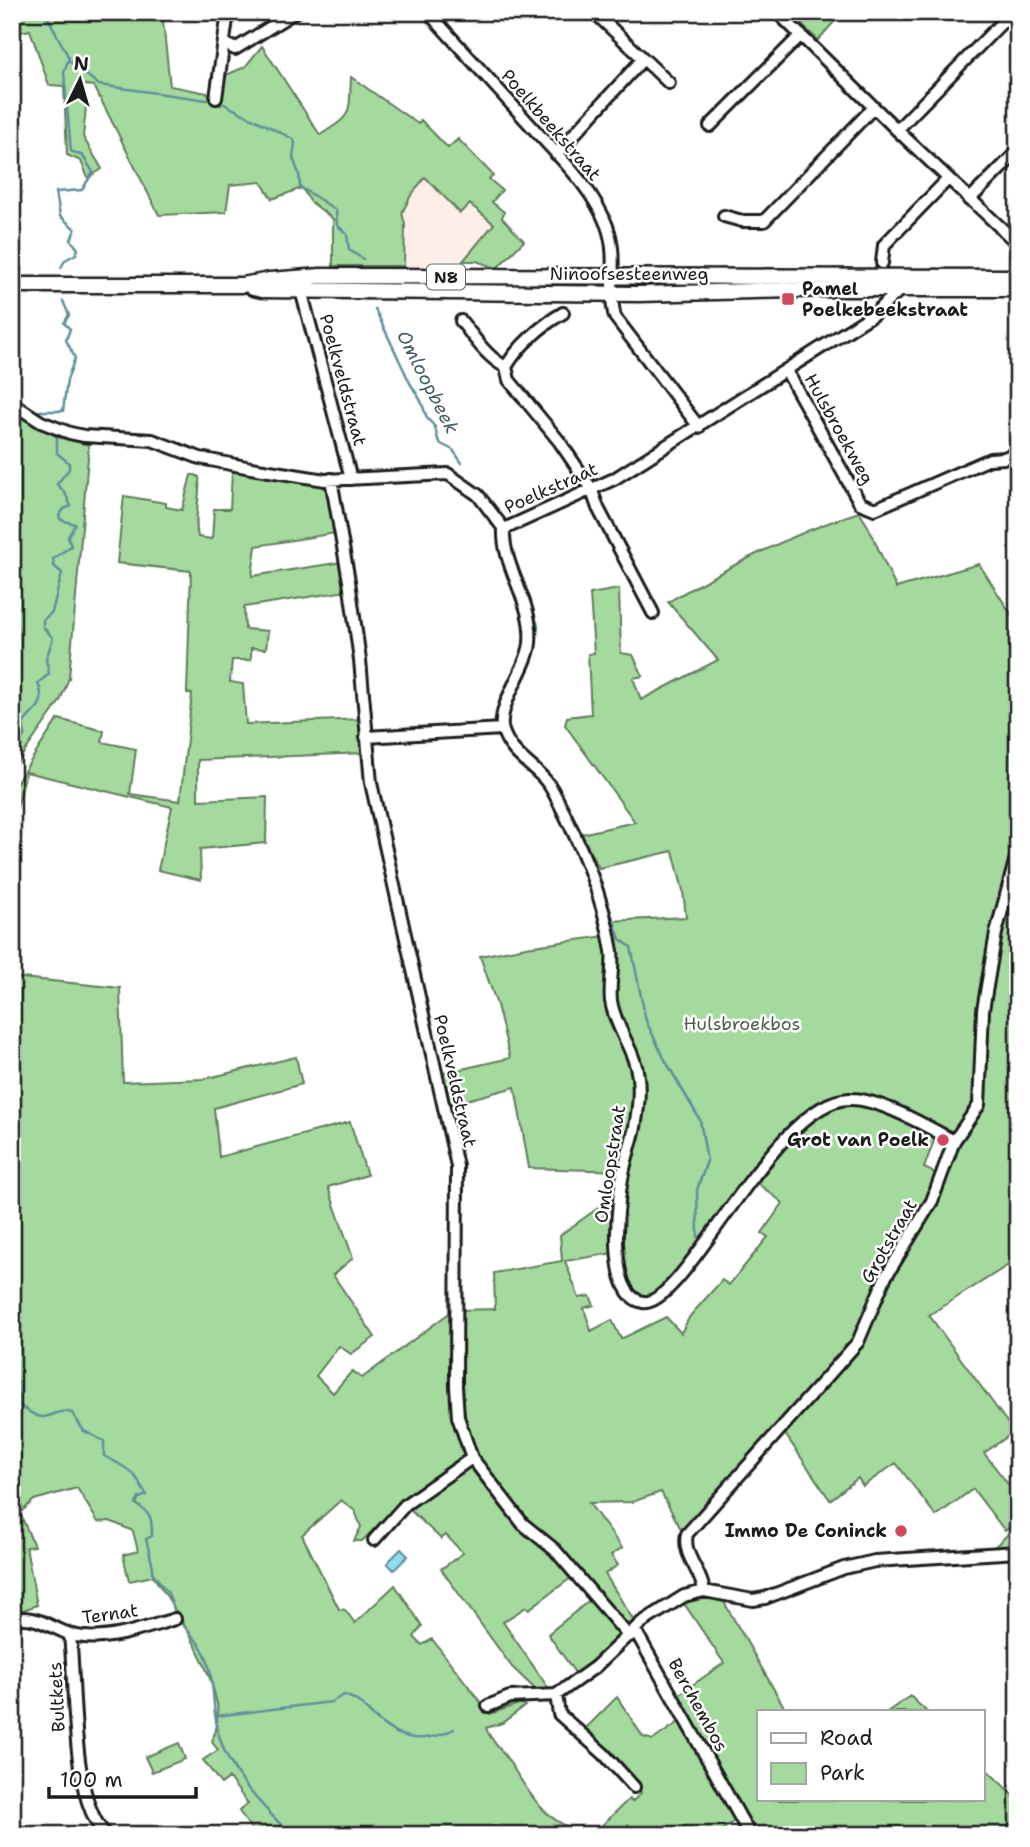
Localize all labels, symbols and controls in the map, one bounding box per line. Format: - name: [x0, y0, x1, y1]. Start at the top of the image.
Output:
- north arrow: [46, 46, 116, 116]
- text: N: [73, 50, 90, 77]
- street label: Poelkbeekstraat: [496, 64, 606, 186]
- street label: Ninoofsesteenweg: [550, 262, 708, 286]
- road number: N8: [427, 264, 465, 290]
- place label: Pamel Poelkebeekstraat: [802, 277, 968, 322]
- marker: Pamel Poelkebeekstraat: [780, 291, 796, 307]
- street label: Poelkveldstraat: [314, 311, 372, 449]
- water label: Omloopbeek: [391, 326, 465, 438]
- street label: Hulsbroekweg: [799, 369, 879, 489]
- street label: Poelkstraat: [501, 457, 602, 519]
- street label: Poelkveldstraat: [428, 1012, 482, 1150]
- park label: Hulsbroekbos: [684, 1012, 800, 1036]
- street label: Omloopstraat: [589, 1103, 631, 1225]
- place label: Grot van Poelk: [787, 1128, 929, 1152]
- marker: Grot van Poelk: [935, 1132, 951, 1148]
- street label: Grotstraat: [855, 1194, 923, 1287]
- place label: Immo De Coninck: [725, 1519, 887, 1543]
- marker: Immo De Coninck: [893, 1523, 909, 1539]
- street label: Ternat: [80, 1598, 140, 1630]
- street label: Berchembos: [662, 1654, 734, 1756]
- street label: Bultkets: [43, 1661, 71, 1733]
- legend: [757, 1710, 984, 1801]
- text: Road: [820, 1724, 873, 1752]
- scale bar: [49, 1756, 196, 1800]
- text: Park: [820, 1759, 865, 1787]
- text: 100 m: [60, 1766, 123, 1794]

